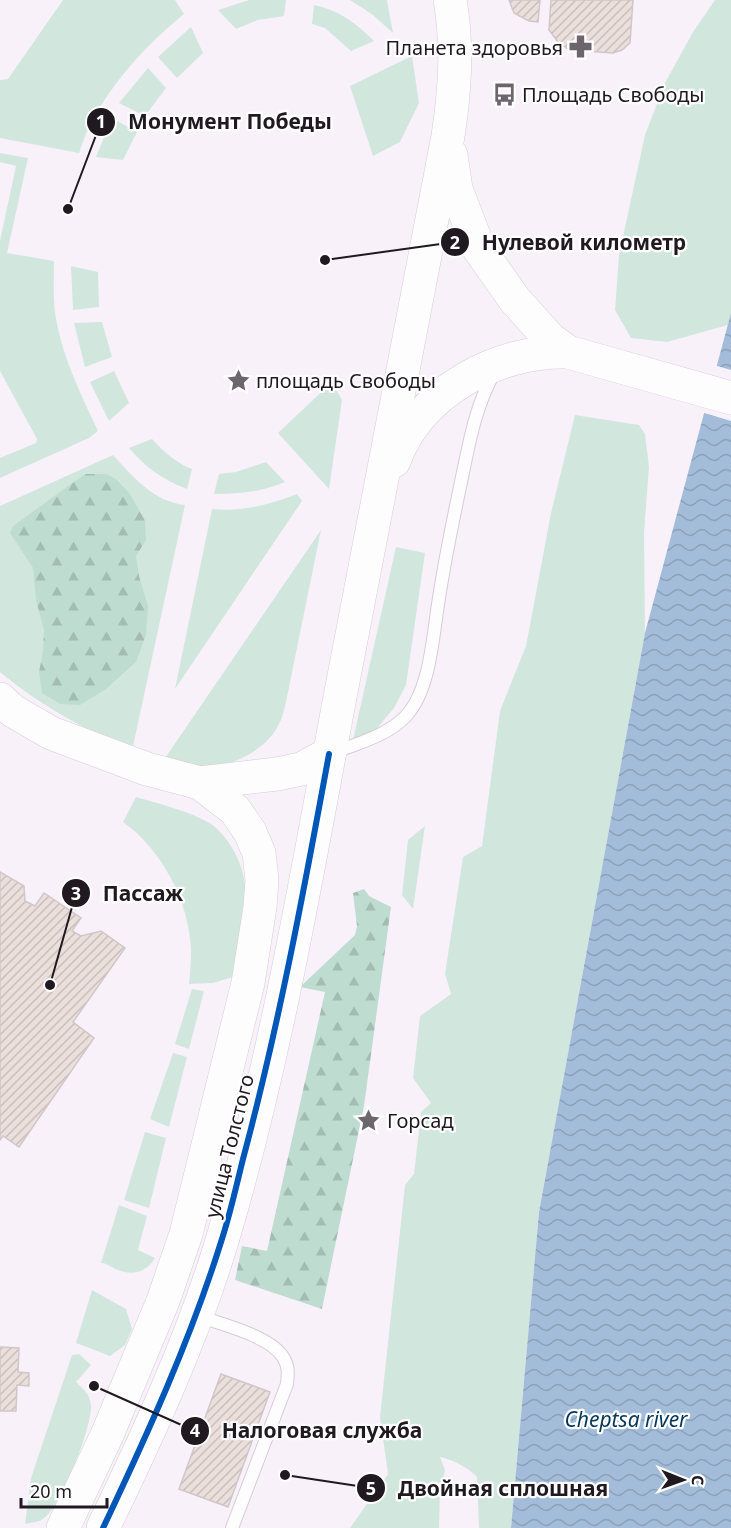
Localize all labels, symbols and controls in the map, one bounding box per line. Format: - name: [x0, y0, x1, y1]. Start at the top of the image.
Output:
- place label: Планета здоровья: [386, 34, 563, 61]
- pharmacy icon: Планета здоровья: [568, 34, 594, 60]
- bus stop icon: Площадь Свободы: [491, 81, 517, 107]
- place label: Площадь Свободы: [522, 81, 704, 108]
- callout: Монумент Победы: [86, 102, 344, 141]
- text: Монумент Победы: [128, 107, 332, 135]
- text: 1: [96, 109, 106, 133]
- callout: Нулевой километр: [440, 223, 699, 262]
- text: Нулевой километр: [482, 228, 686, 256]
- text: 2: [450, 230, 460, 254]
- place icon: площадь Свободы: [225, 367, 251, 393]
- place label: площадь Свободы: [256, 367, 436, 394]
- callout: Пассаж: [61, 874, 195, 913]
- text: Пассаж: [103, 879, 184, 907]
- text: 3: [71, 881, 81, 905]
- street label: улица Толстого: [198, 1071, 260, 1221]
- place icon: Горсад: [356, 1107, 382, 1133]
- place label: Горсад: [387, 1107, 454, 1134]
- water label: Cheptsa river: [565, 1405, 689, 1433]
- callout: Налоговая служба: [180, 1412, 435, 1451]
- text: Налоговая служба: [222, 1416, 422, 1444]
- text: 4: [190, 1418, 200, 1442]
- north arrow: [653, 1450, 713, 1510]
- callout: Двойная сплошная: [356, 1469, 621, 1508]
- scale bar: [21, 1471, 106, 1509]
- text: Двойная сплошная: [398, 1474, 608, 1502]
- text: С: [687, 1475, 709, 1486]
- text: 5: [366, 1476, 376, 1500]
- text: 20 m: [30, 1479, 72, 1503]

